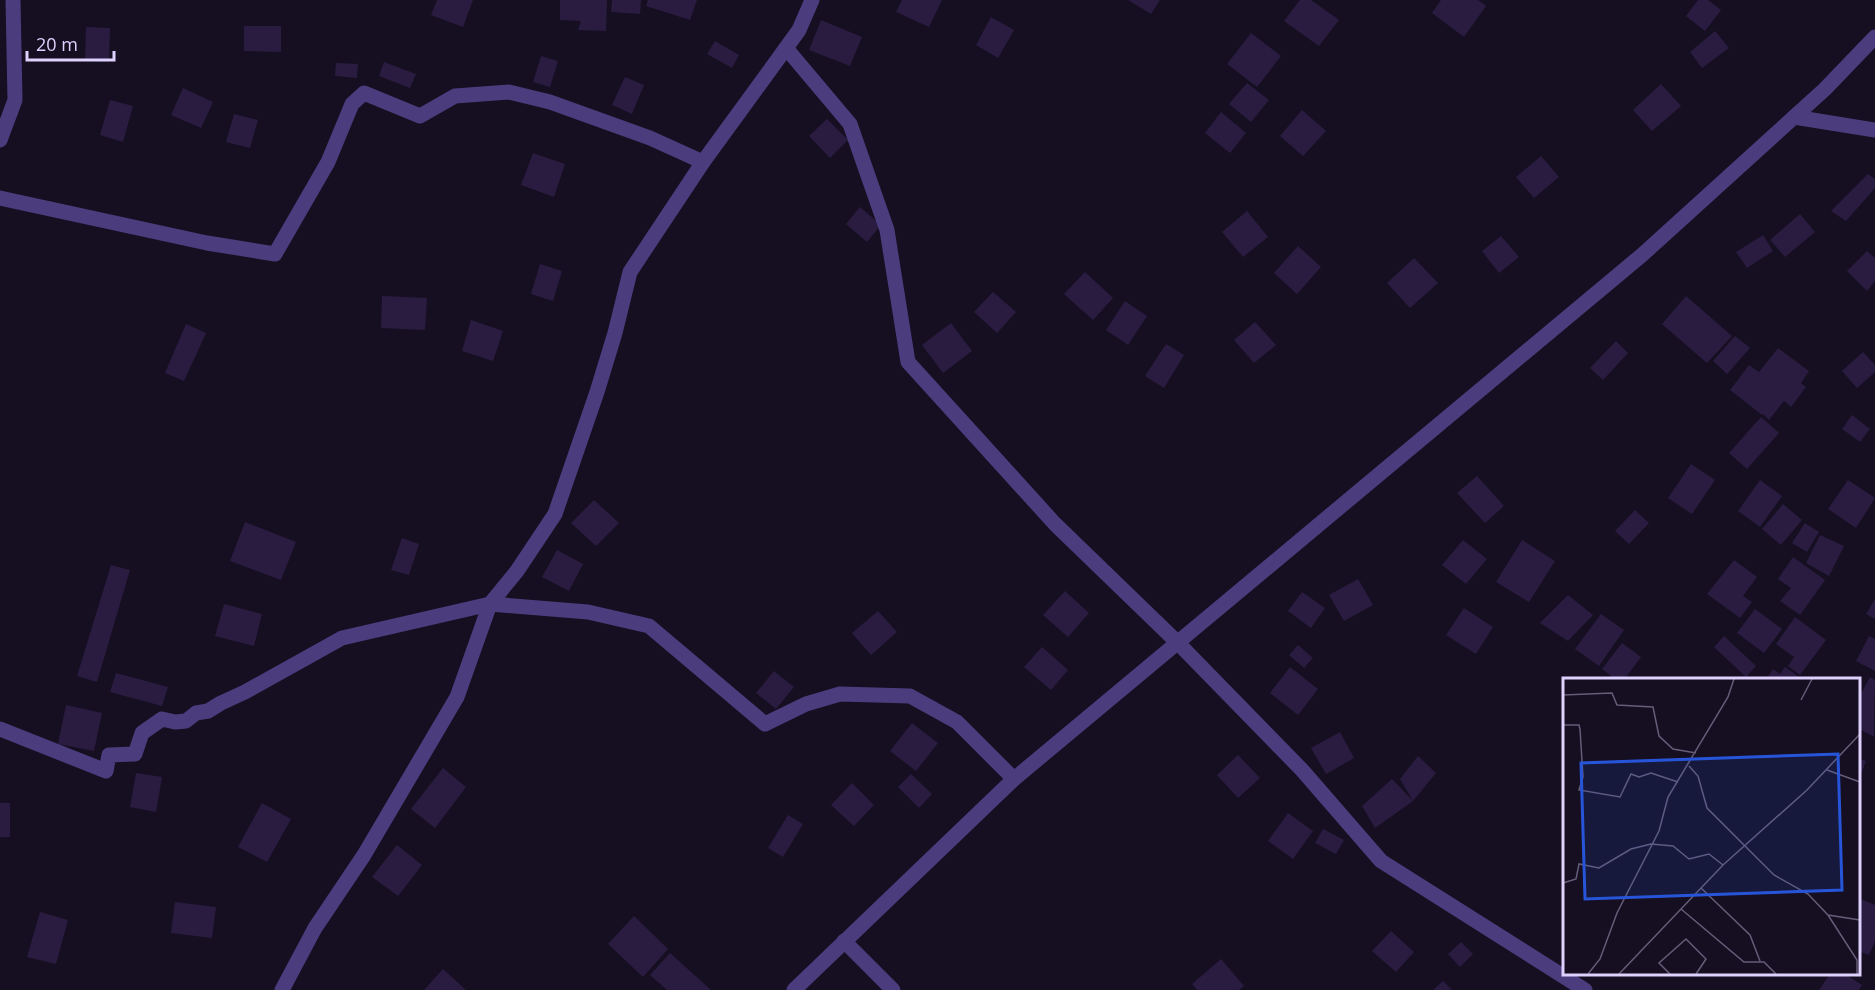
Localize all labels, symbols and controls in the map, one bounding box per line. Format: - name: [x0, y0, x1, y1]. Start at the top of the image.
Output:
- scale bar: [27, 24, 114, 62]
- text: 20 m: [36, 32, 78, 56]
- inset map: [1563, 678, 1860, 975]

